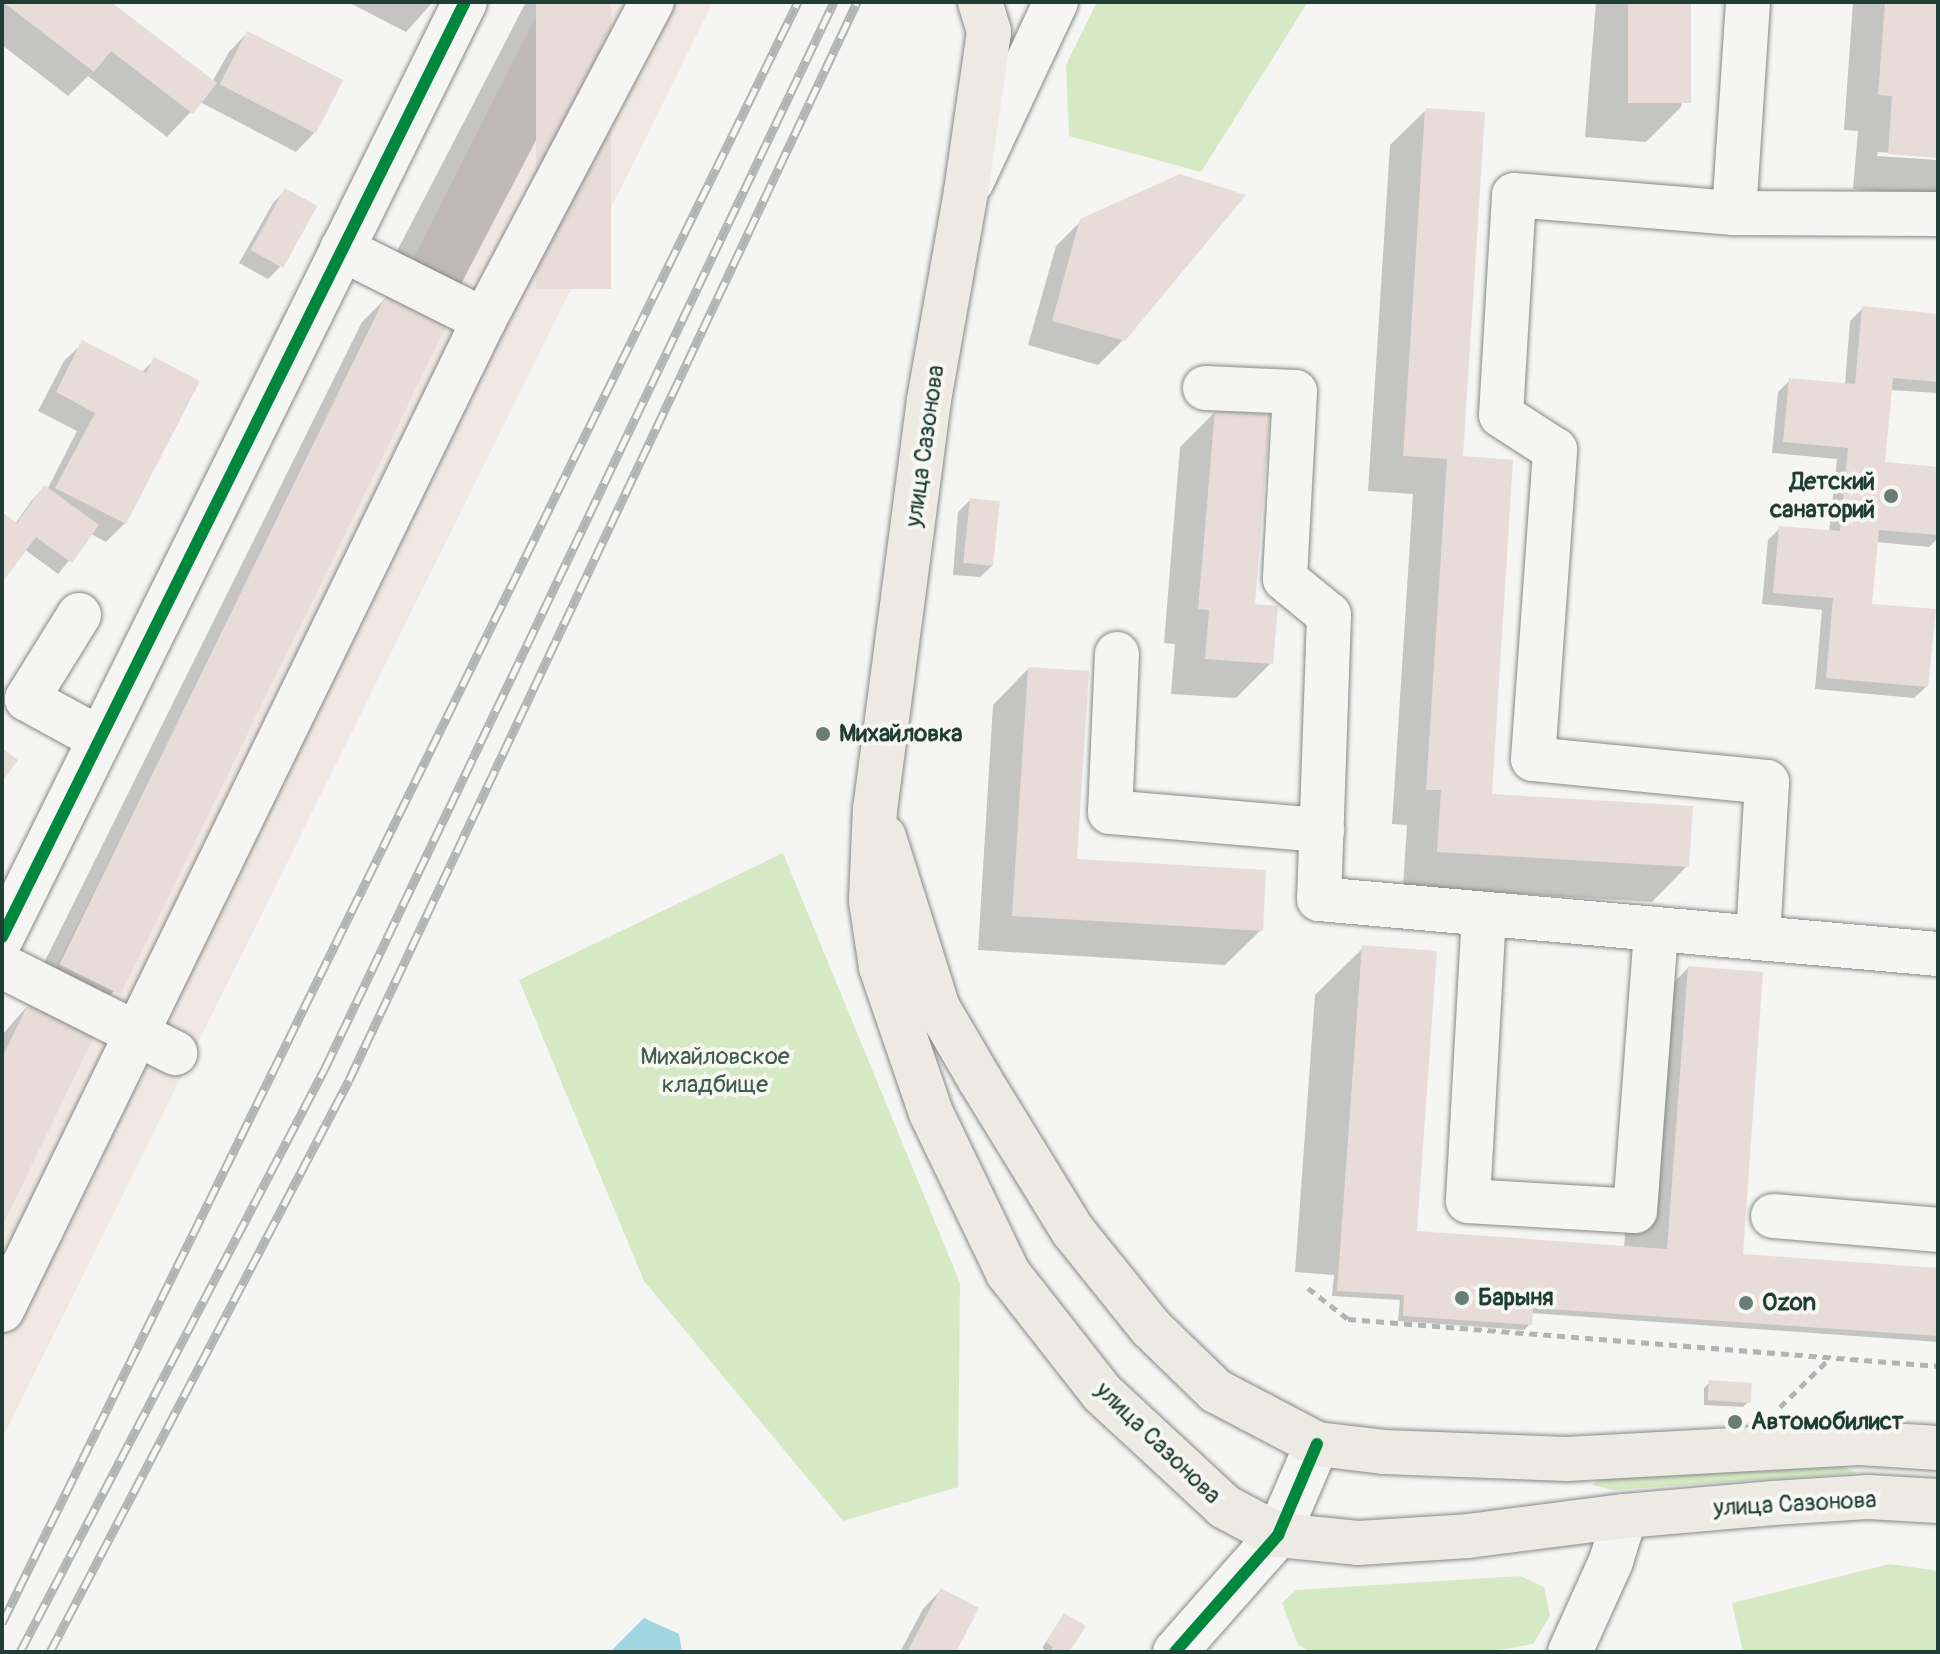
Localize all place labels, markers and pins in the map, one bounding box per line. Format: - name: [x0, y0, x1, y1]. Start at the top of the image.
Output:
- place label: Детский санаторий: [1770, 468, 1875, 524]
- marker: Детский санаторий: [1882, 487, 1900, 505]
- place label: Михайловка: [839, 720, 963, 748]
- marker: Михайловка: [814, 725, 832, 743]
- place label: Барыня: [1478, 1284, 1554, 1312]
- marker: Барыня: [1453, 1289, 1471, 1307]
- place label: Ozon: [1762, 1289, 1816, 1317]
- marker: Ozon: [1737, 1294, 1755, 1312]
- place label: Автомобилист: [1751, 1408, 1903, 1436]
- marker: Автомобилист: [1726, 1413, 1744, 1431]

